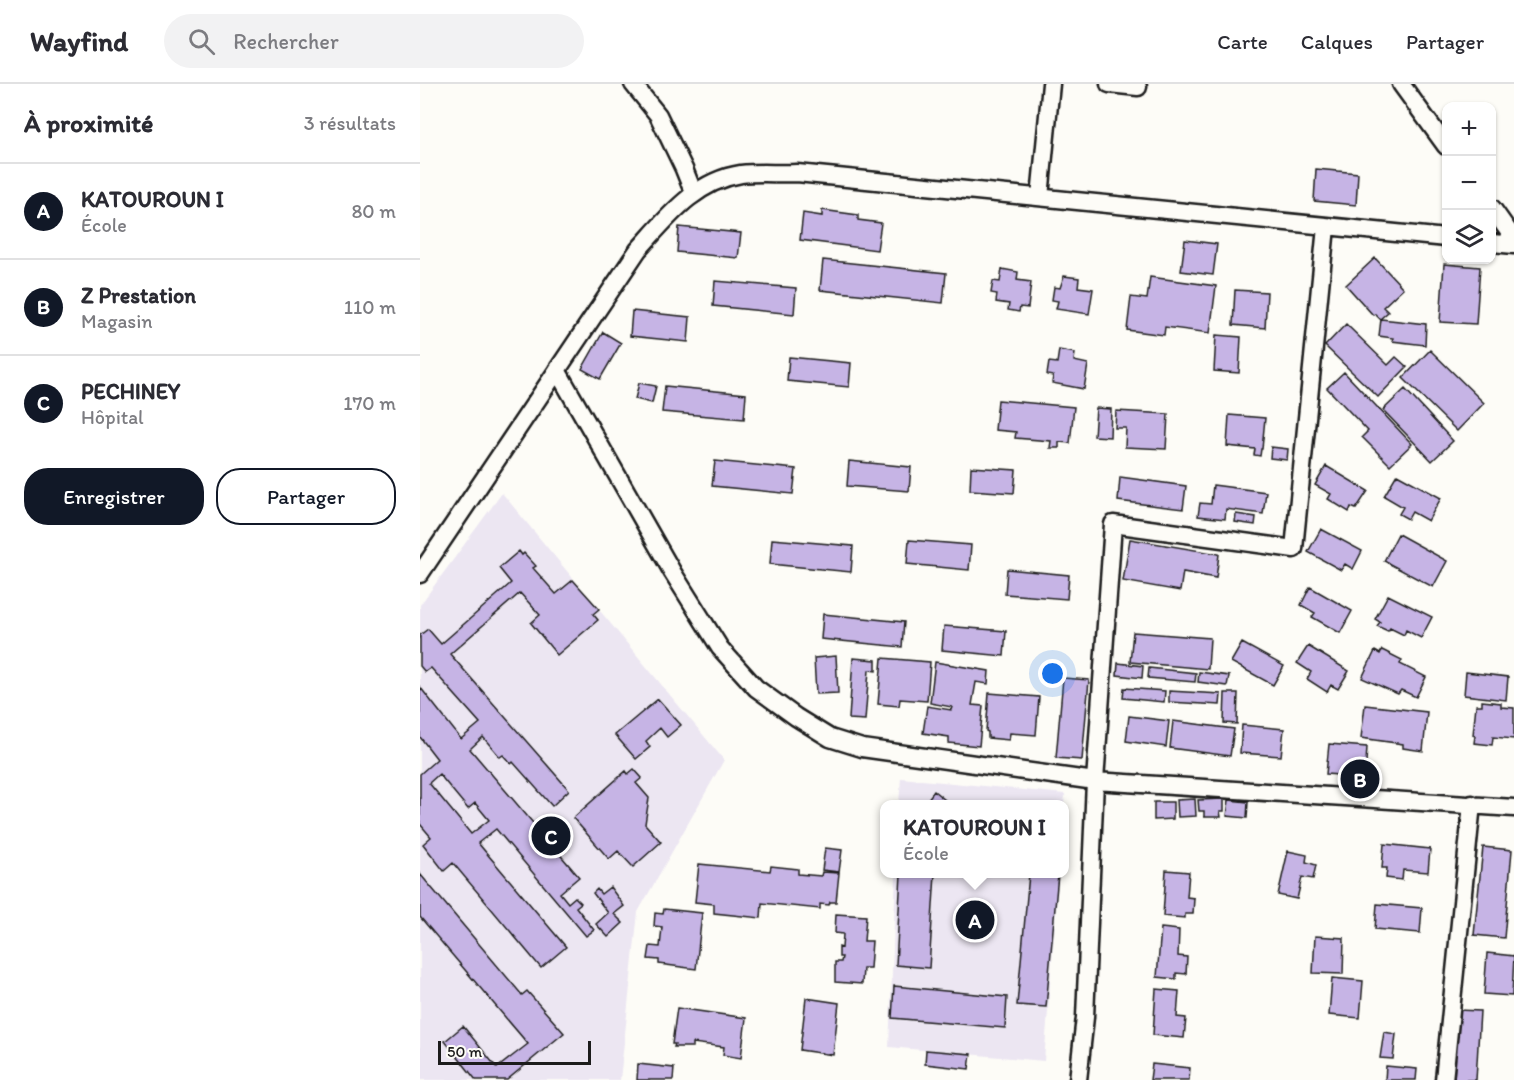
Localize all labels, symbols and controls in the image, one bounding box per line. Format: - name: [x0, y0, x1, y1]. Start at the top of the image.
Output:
- search box: [164, 14, 584, 68]
- text: Wayfind: [30, 24, 128, 58]
- icon: search: [185, 25, 218, 58]
- text: Rechercher: [233, 28, 339, 55]
- text: Carte: [1217, 29, 1268, 54]
- text: Calques: [1301, 29, 1373, 54]
- text: Partager: [1406, 29, 1484, 54]
- map controls: [1442, 102, 1496, 264]
- button: +: [1442, 102, 1496, 156]
- text: À proximité: [24, 107, 153, 139]
- text: 3 résultats: [304, 111, 396, 135]
- button: −: [1442, 156, 1496, 210]
- text: KATOUROUN I: [81, 186, 224, 213]
- text: A: [37, 199, 50, 223]
- text: 80 m: [351, 199, 396, 223]
- button: layers: [1442, 210, 1496, 264]
- text: École: [81, 213, 127, 237]
- text: Z Prestation: [81, 282, 196, 309]
- text: B: [37, 295, 50, 319]
- text: 110 m: [344, 295, 396, 319]
- text: Magasin: [81, 309, 153, 333]
- text: PECHINEY: [81, 378, 180, 405]
- text: C: [37, 391, 50, 415]
- text: 170 m: [343, 391, 396, 415]
- text: Hôpital: [81, 405, 144, 429]
- button: Enregistrer: [24, 468, 204, 525]
- button: Partager: [216, 468, 396, 525]
- your location: [1038, 659, 1067, 688]
- pin: B: [1340, 756, 1380, 802]
- popup: [880, 800, 1069, 878]
- pin: C: [532, 814, 570, 858]
- text: KATOUROUN I: [903, 814, 1046, 841]
- text: École: [903, 841, 949, 865]
- pin: A: [956, 898, 994, 942]
- scale bar: [438, 1038, 591, 1066]
- text: 50 m: [447, 1042, 482, 1061]

